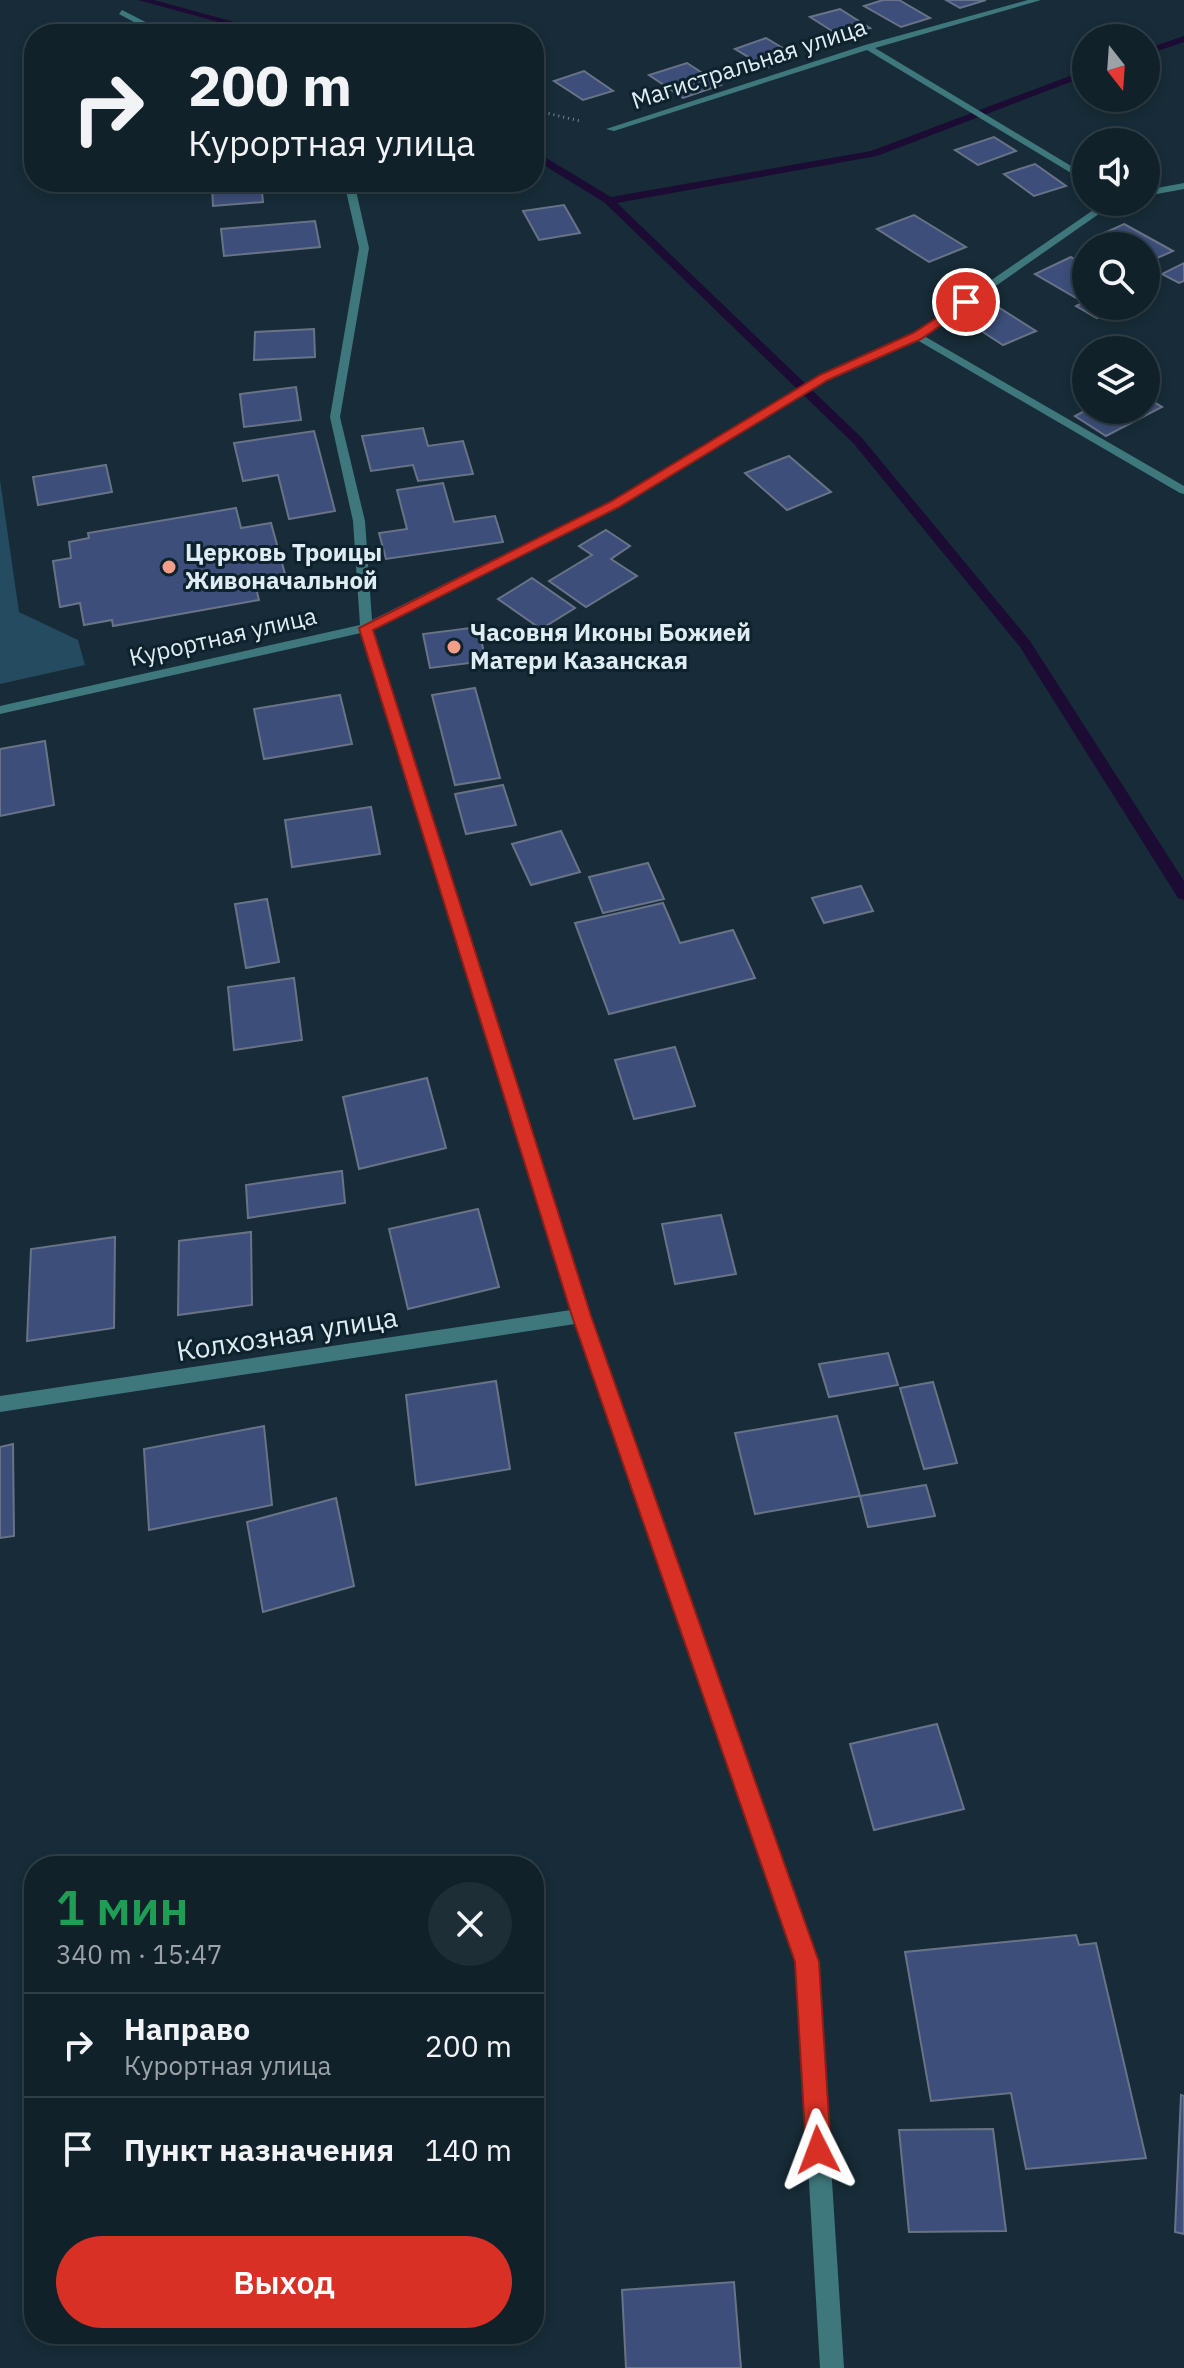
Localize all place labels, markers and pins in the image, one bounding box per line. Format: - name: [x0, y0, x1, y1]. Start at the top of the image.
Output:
- pin: [932, 268, 1000, 336]
- place label: Церковь Троицы Живоначальной: [185, 536, 382, 596]
- marker: Церковь Троицы Живоначальной: [160, 558, 178, 576]
- place label: Часовня Иконы Божией Матери Казанская: [470, 616, 751, 676]
- marker: Часовня Иконы Божией Матери Казанская: [445, 638, 463, 656]

